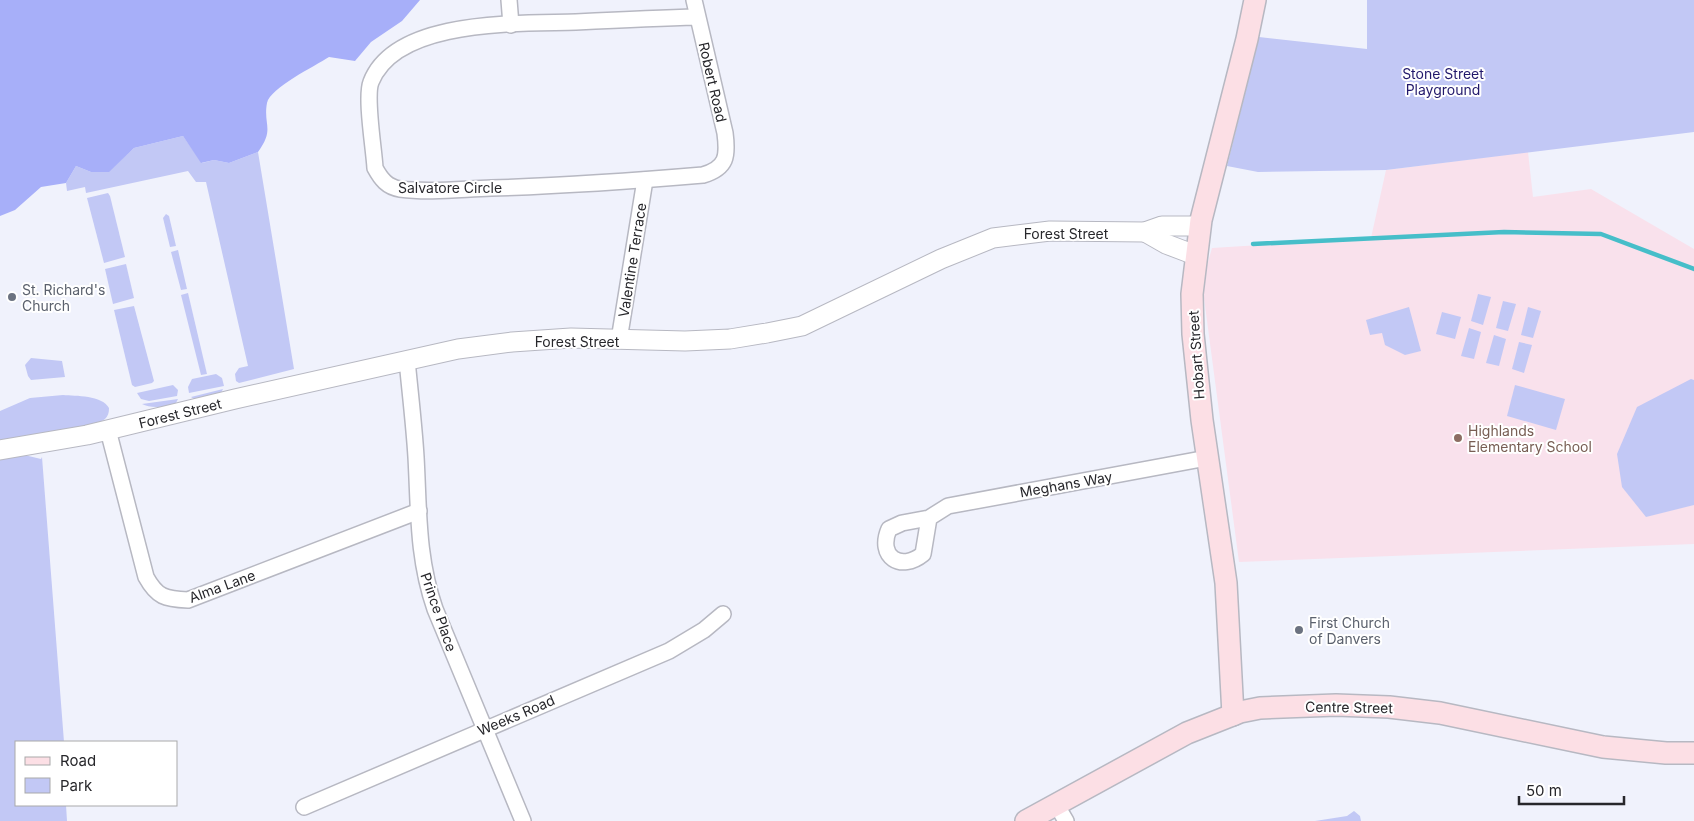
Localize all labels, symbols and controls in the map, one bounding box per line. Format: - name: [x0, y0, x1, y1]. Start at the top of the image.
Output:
- street label: Robert Road: [696, 40, 730, 124]
- park label: Stone Street Playground: [1402, 65, 1484, 98]
- street label: Salvatore Circle: [398, 179, 502, 196]
- street label: Valentine Terrace: [615, 201, 649, 319]
- street label: Forest Street: [1024, 225, 1109, 242]
- place label: St. Richard's Church: [22, 281, 105, 314]
- marker: St. Richard's Church: [6, 291, 18, 303]
- street label: Hobart Street: [1184, 310, 1208, 400]
- street label: Forest Street: [535, 333, 620, 350]
- street label: Forest Street: [137, 394, 224, 431]
- place label: Highlands Elementary School: [1468, 422, 1592, 455]
- marker: Highlands Elementary School: [1452, 432, 1464, 444]
- street label: Meghans Way: [1018, 467, 1114, 501]
- street label: Alma Lane: [187, 566, 257, 606]
- street label: Prince Place: [418, 570, 460, 654]
- place label: First Church of Danvers: [1309, 614, 1390, 647]
- marker: First Church of Danvers: [1293, 624, 1305, 636]
- street label: Weeks Road: [475, 691, 557, 739]
- street label: Centre Street: [1305, 698, 1393, 716]
- legend: [15, 741, 178, 806]
- text: Road: [60, 751, 96, 770]
- scale bar: [1519, 774, 1624, 806]
- text: Park: [60, 776, 93, 795]
- text: 50 m: [1526, 781, 1562, 800]

